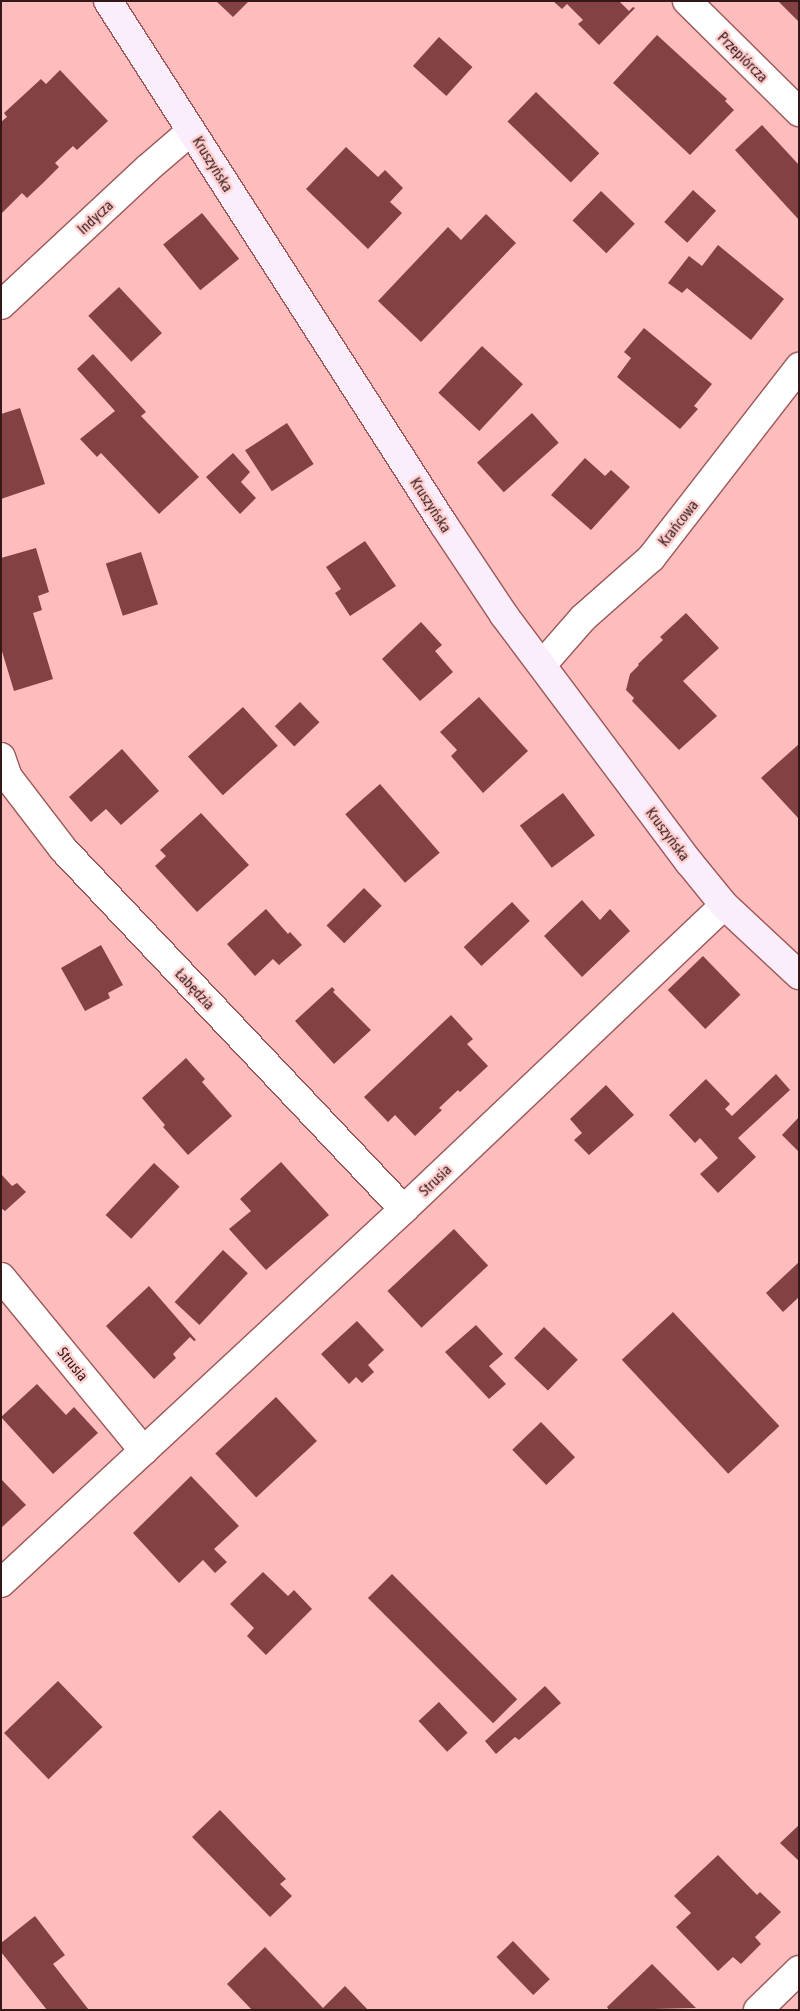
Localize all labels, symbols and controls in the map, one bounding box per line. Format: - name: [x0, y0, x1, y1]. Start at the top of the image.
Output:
- street label: Przepiórcza: [714, 28, 772, 86]
- street label: Kruszyńska: [189, 133, 237, 195]
- street label: Indycza: [73, 196, 117, 238]
- street label: Kruszyńska: [407, 474, 455, 536]
- street label: Krańcowa: [654, 496, 702, 550]
- street label: Kruszyńska: [642, 804, 694, 864]
- street label: Łabędzia: [172, 965, 218, 1013]
- street label: Strusia: [415, 1160, 455, 1200]
- street label: Strusia: [54, 1344, 92, 1384]

